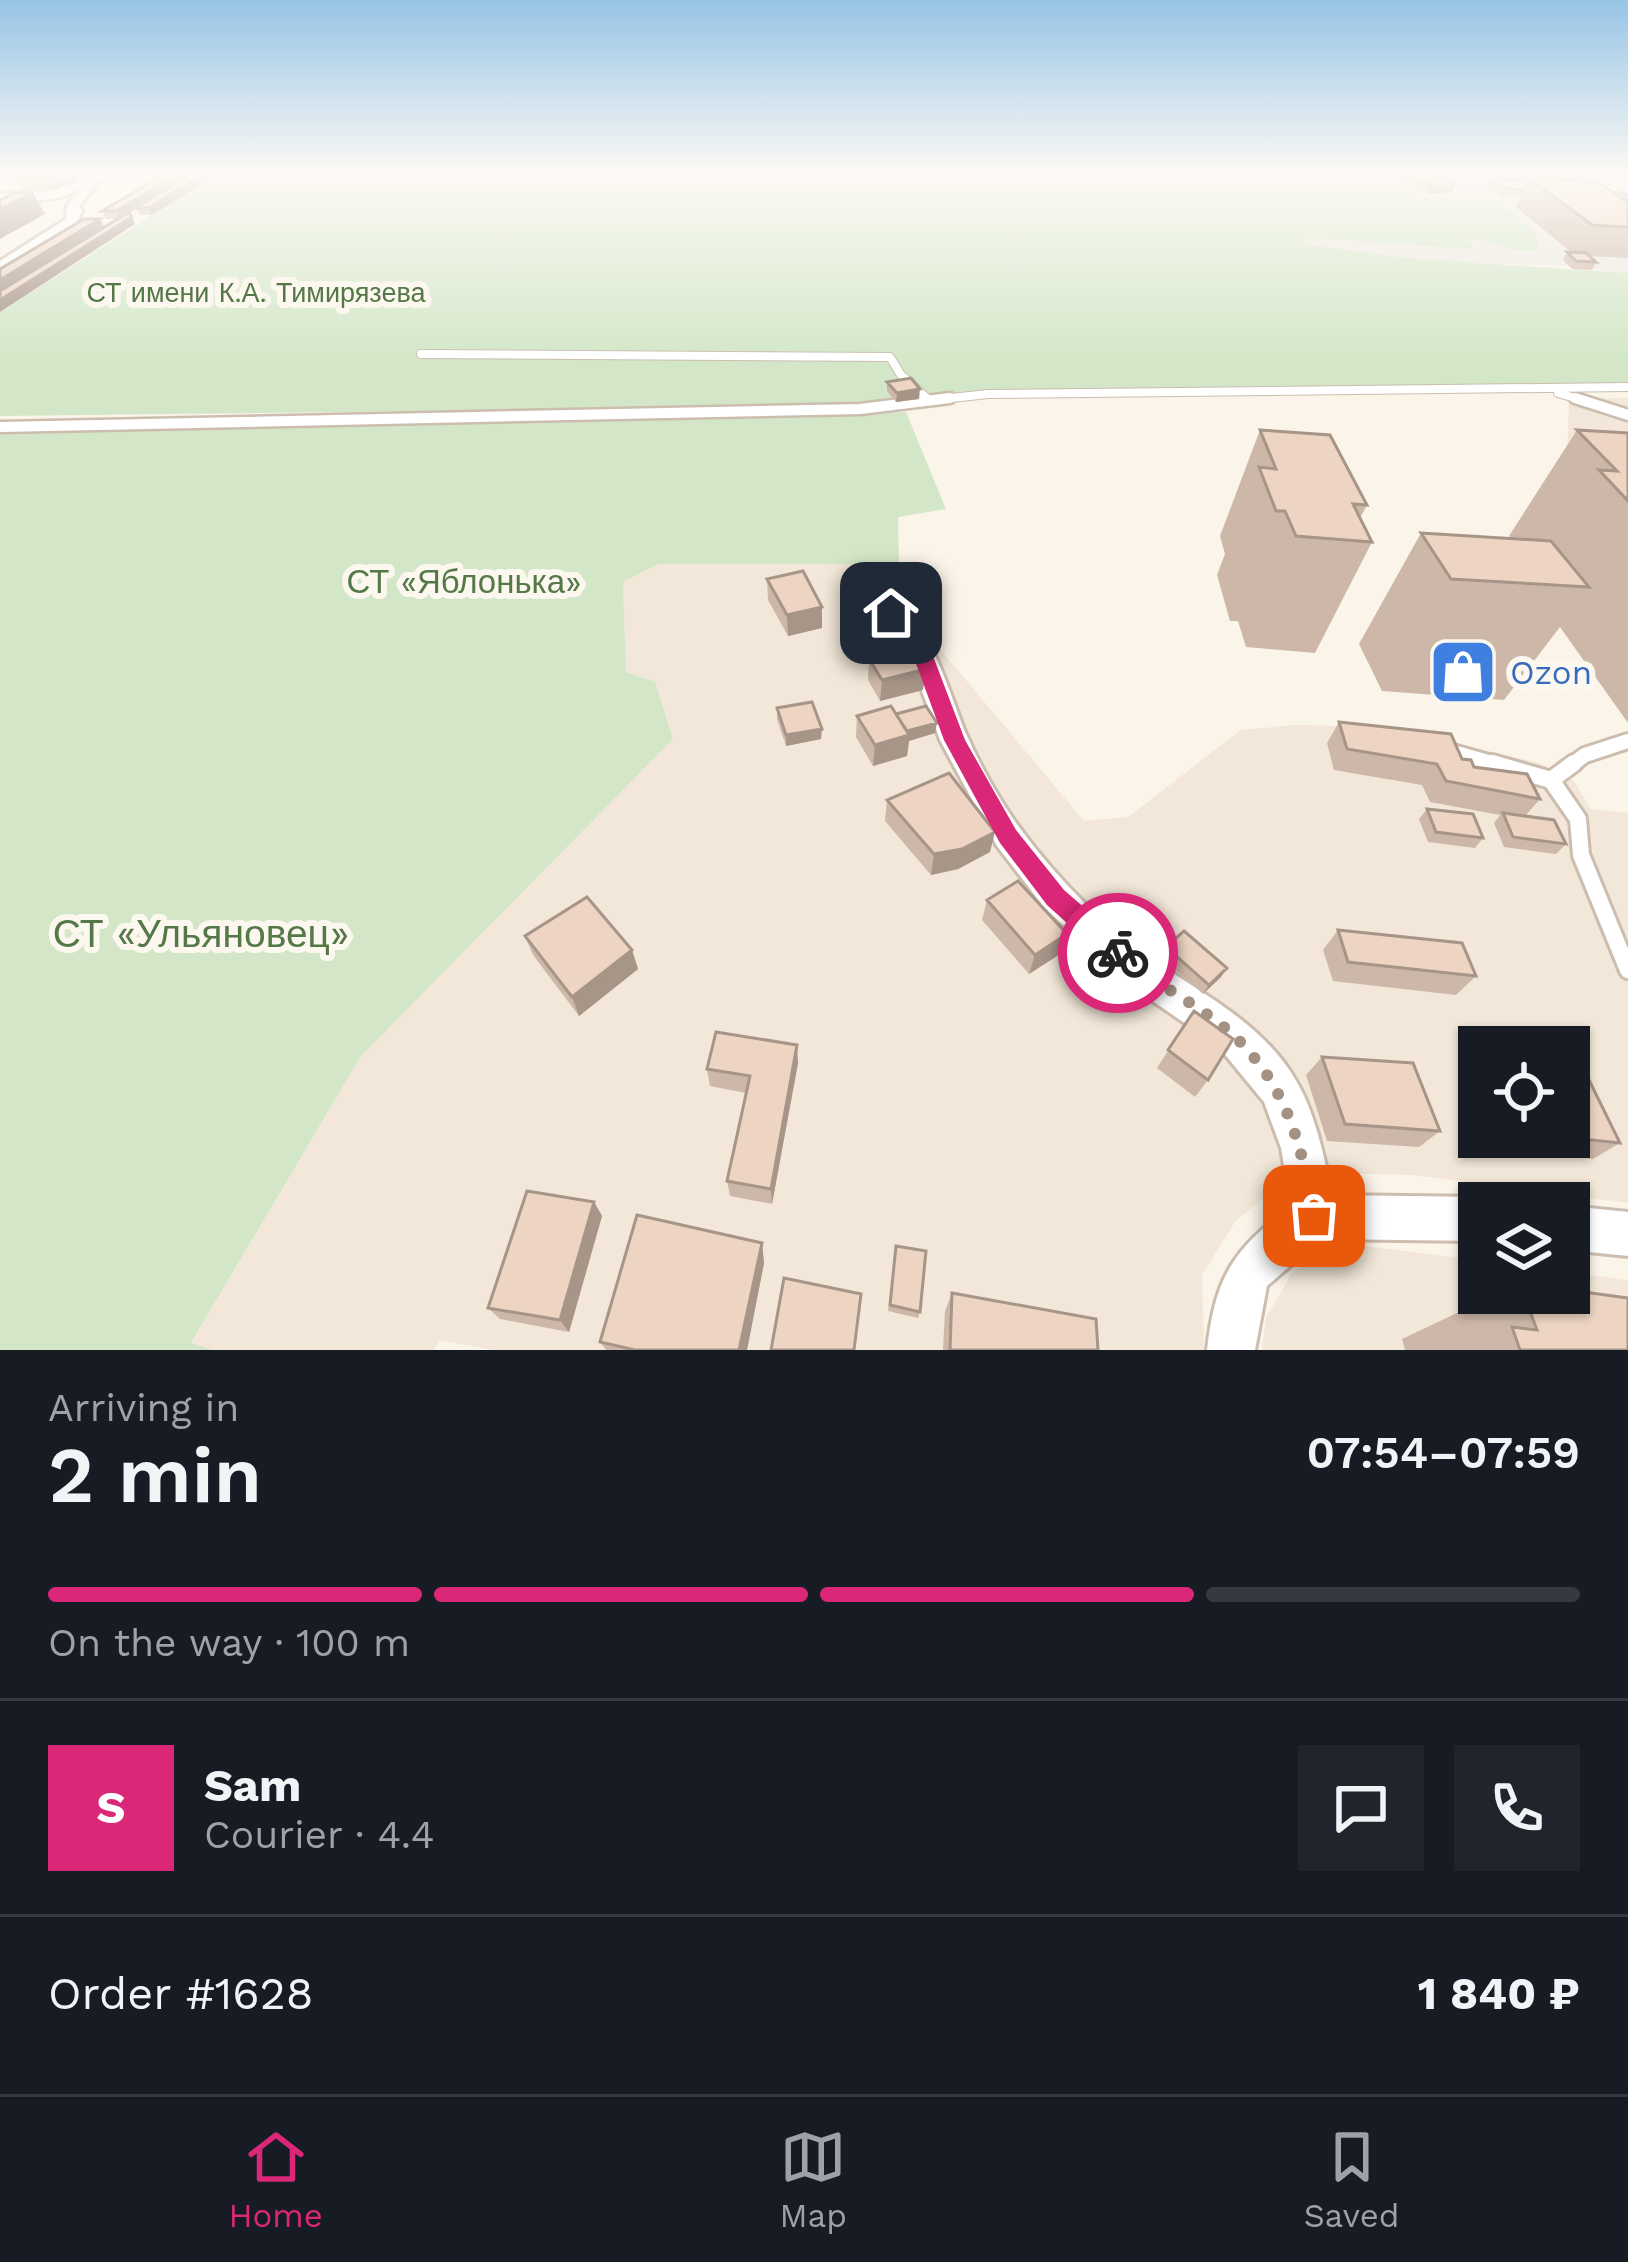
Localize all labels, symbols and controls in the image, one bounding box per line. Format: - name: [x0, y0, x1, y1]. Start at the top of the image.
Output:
- park label: СТ имени К.А. Тимирязева: [87, 277, 426, 309]
- park label: СТ «Яблонька»: [347, 562, 581, 601]
- pin: [840, 562, 942, 664]
- icon: home: [858, 580, 924, 646]
- shop icon: Ozon: [1428, 637, 1498, 707]
- place label: Ozon: [1510, 653, 1592, 692]
- courier: [1058, 893, 1178, 1013]
- park label: СТ «Ульяновец»: [53, 911, 349, 956]
- icon: bike: [1085, 920, 1151, 986]
- map controls: [1458, 1026, 1590, 1314]
- button: locate: [1458, 1026, 1590, 1158]
- pin: [1263, 1165, 1365, 1267]
- button: layers: [1458, 1182, 1590, 1314]
- icon: bag: [1281, 1183, 1347, 1249]
- text: Arriving in: [48, 1385, 239, 1430]
- text: 07:54–07:59: [1306, 1426, 1580, 1479]
- text: 2 min: [48, 1429, 262, 1521]
- text: On the way · 100 m: [48, 1620, 410, 1665]
- button: chat: [1298, 1745, 1424, 1871]
- button: phone: [1454, 1745, 1580, 1871]
- text: Sam: [204, 1759, 301, 1812]
- text: S: [96, 1781, 126, 1834]
- text: Courier · 4.4: [204, 1812, 435, 1857]
- text: Order #1628: [48, 1967, 314, 2020]
- text: 1 840 ₽: [1418, 1967, 1580, 2020]
- tab: Home: [228, 2124, 323, 2235]
- tab: Map: [780, 2124, 847, 2235]
- tab: Saved: [1304, 2124, 1400, 2235]

